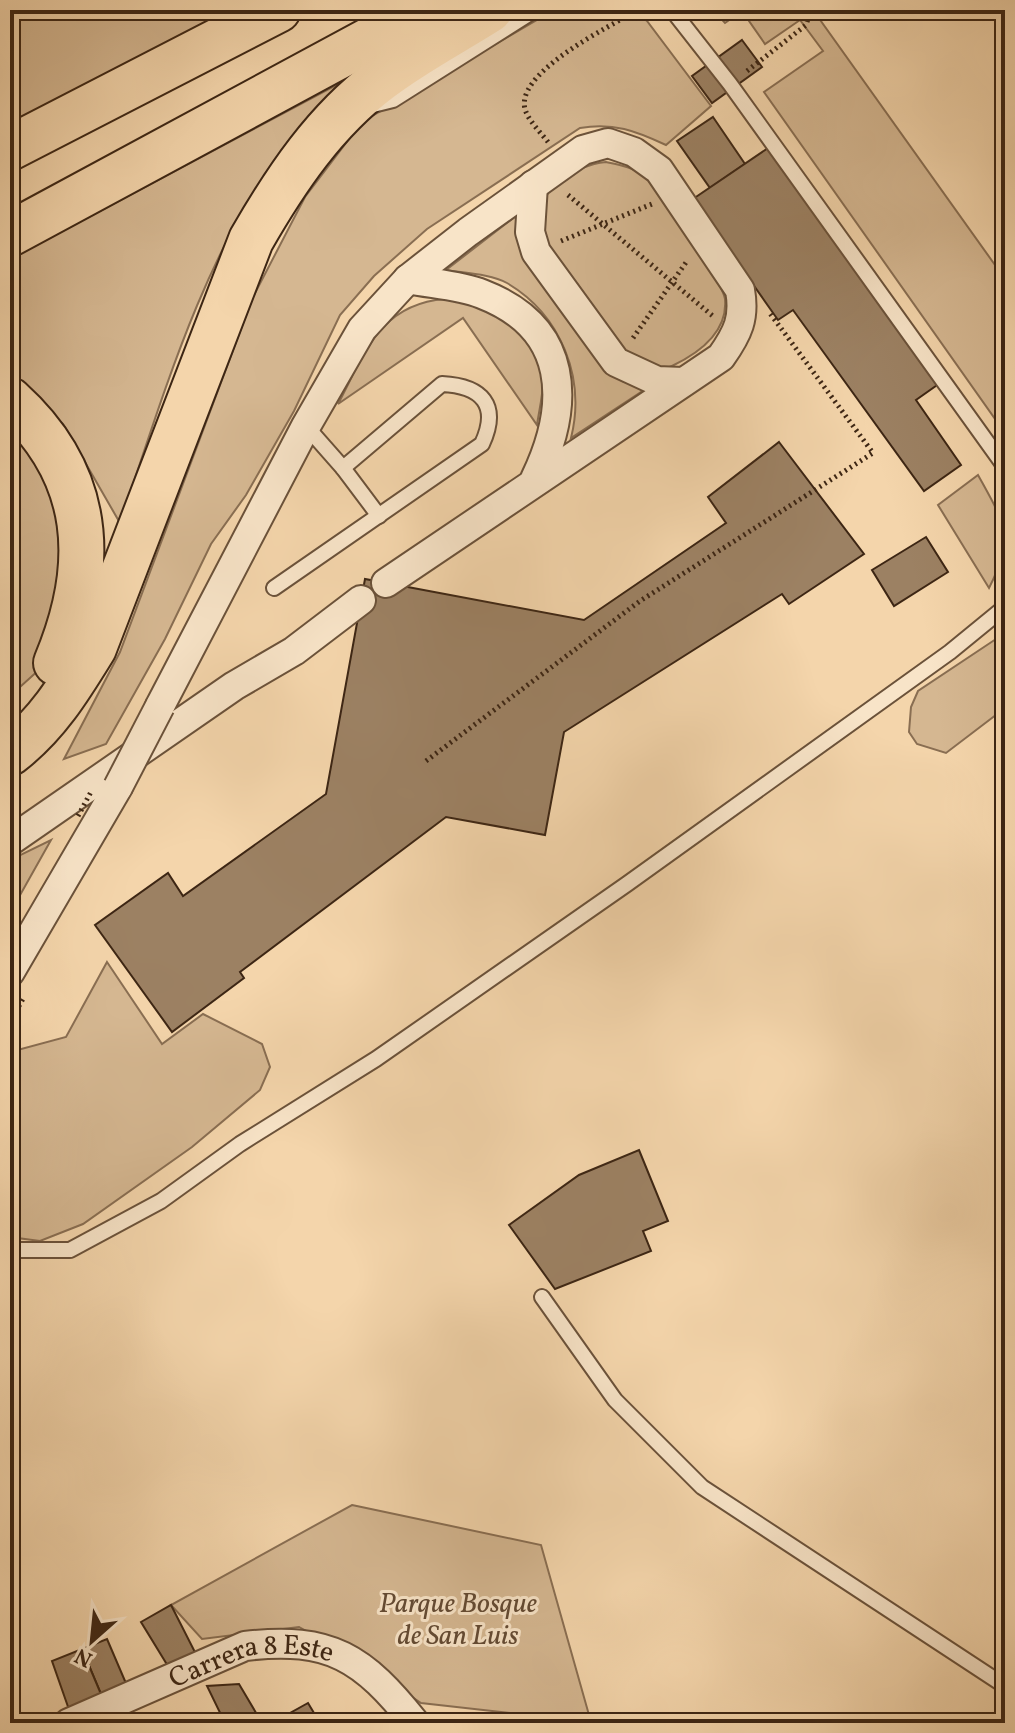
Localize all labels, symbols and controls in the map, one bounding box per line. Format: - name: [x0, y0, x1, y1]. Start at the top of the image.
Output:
- park label: Parque Bosque de San Luis: [379, 1585, 537, 1656]
- north arrow: [52, 1601, 132, 1681]
- street label: Carrera 8 Este: [163, 1627, 339, 1699]
- text: N: [70, 1639, 98, 1674]

